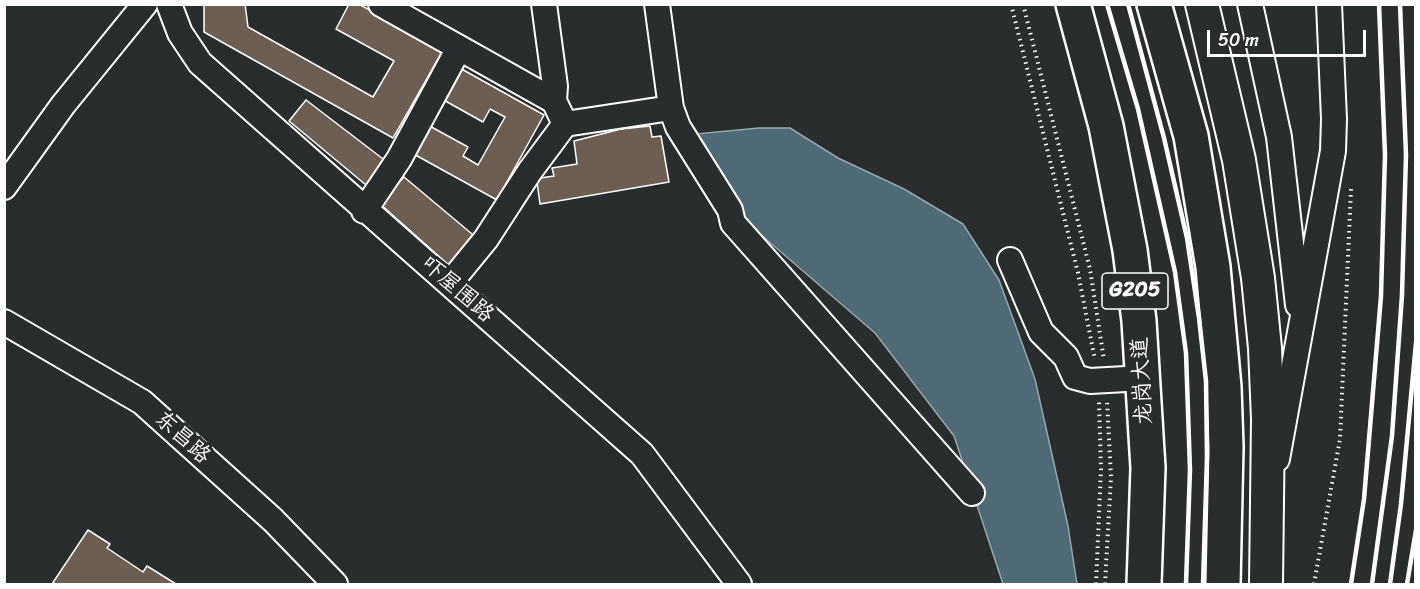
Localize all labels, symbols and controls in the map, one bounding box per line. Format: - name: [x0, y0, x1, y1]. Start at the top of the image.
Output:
- scale bar: [1210, 18, 1369, 56]
- text: 50 m: [1218, 24, 1259, 56]
- street label: 吓屋围路: [415, 251, 499, 329]
- road number: G205: [1102, 273, 1168, 309]
- street label: 龙岗大道: [1128, 336, 1158, 426]
- street label: 东昌路: [149, 406, 215, 470]

